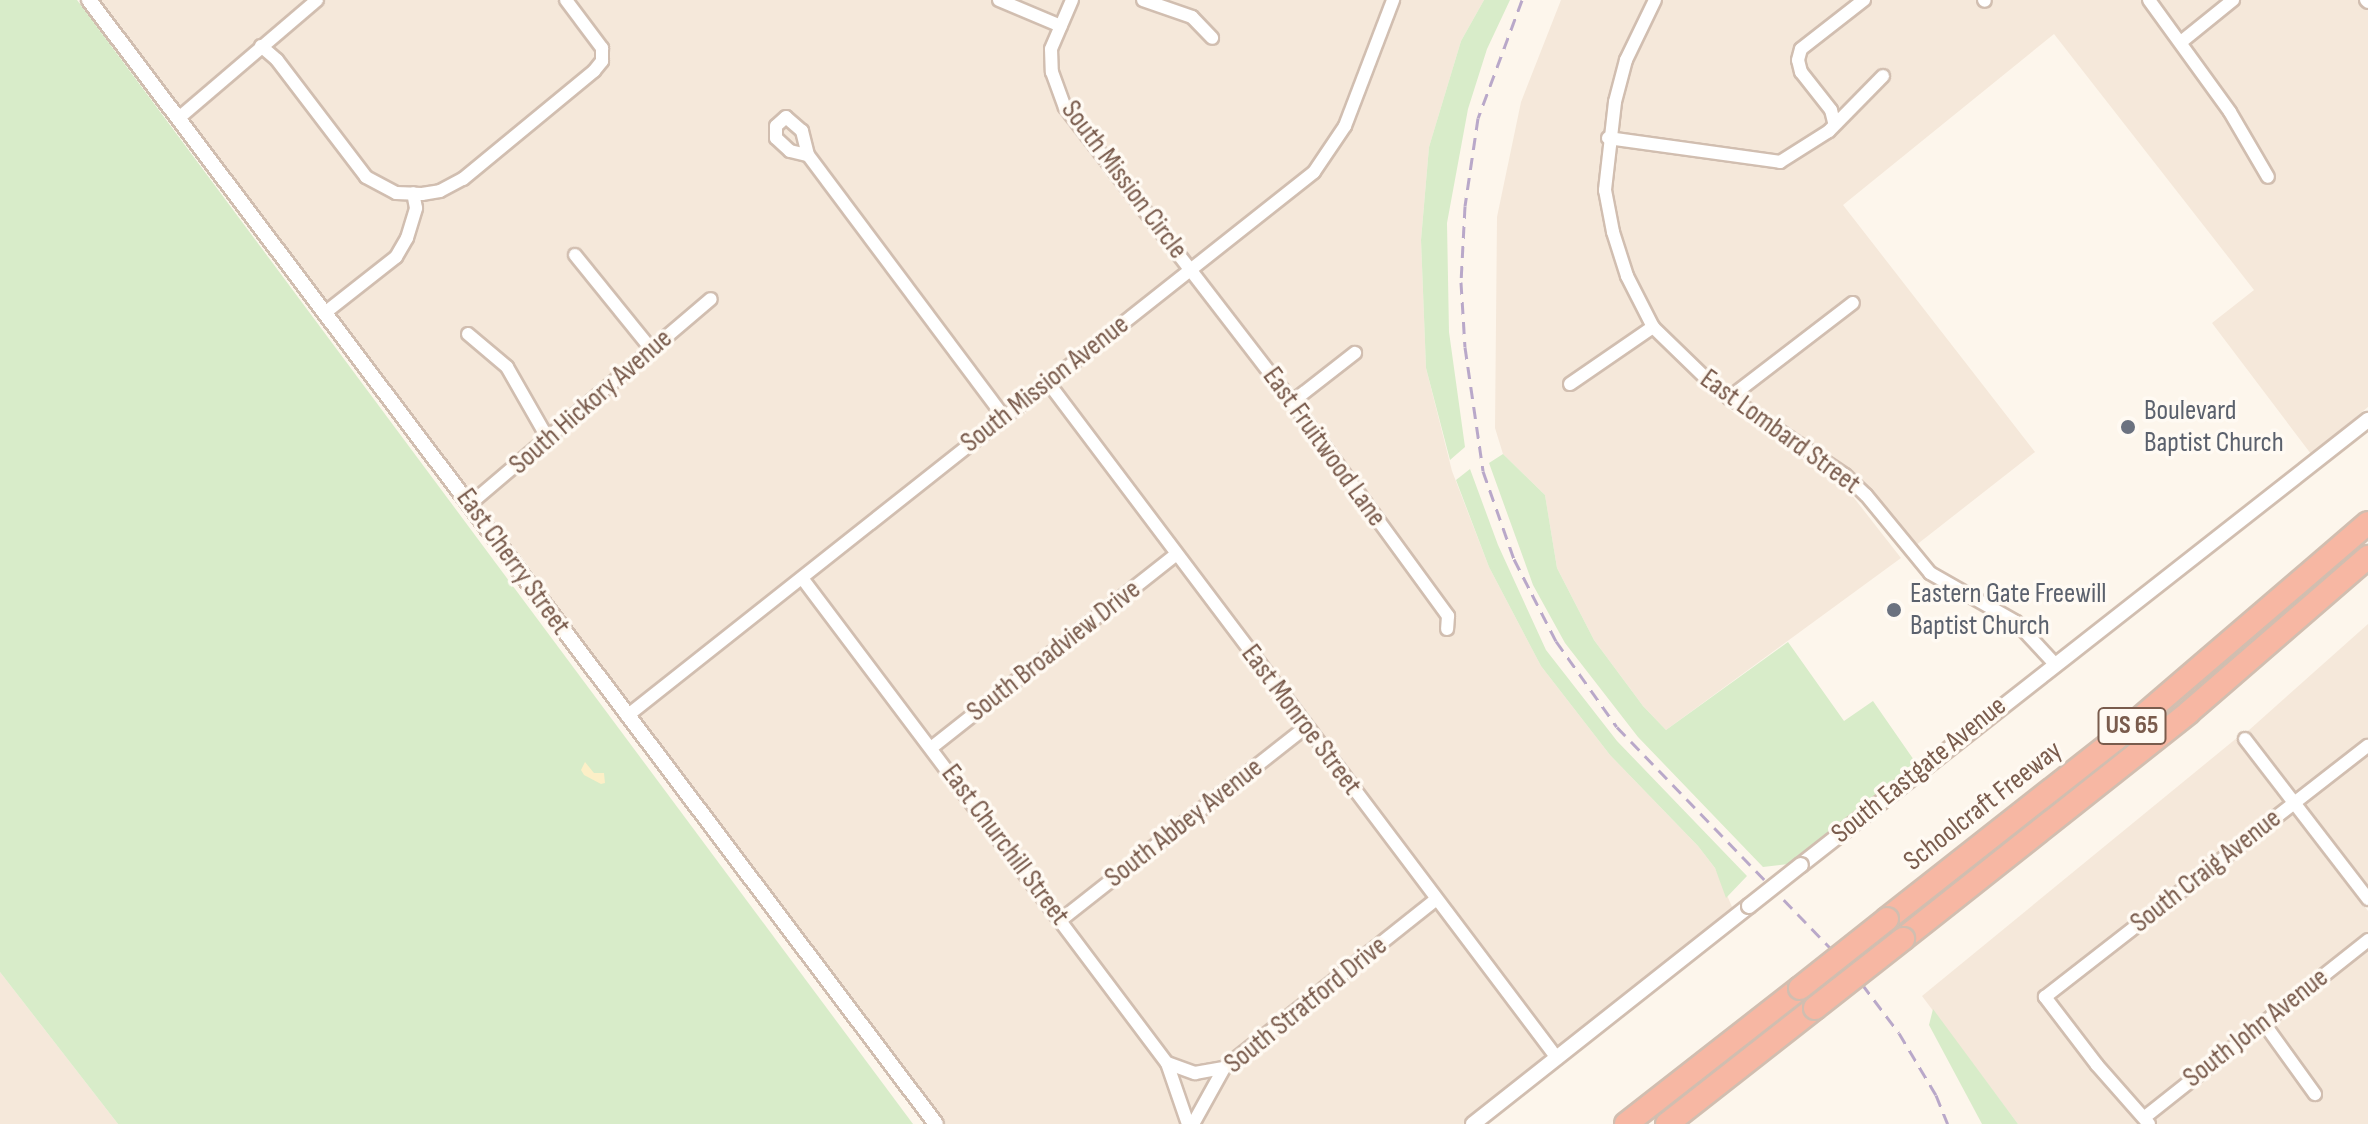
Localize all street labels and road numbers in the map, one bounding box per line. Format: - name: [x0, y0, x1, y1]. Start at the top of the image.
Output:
- street label: South Mission Circle: [1054, 94, 1194, 266]
- street label: South Mission Avenue: [954, 308, 1136, 460]
- street label: South Hickory Avenue: [503, 322, 679, 482]
- street label: East Fruitwood Lane: [1255, 361, 1393, 533]
- street label: East Lombard Street: [1693, 363, 1867, 501]
- street label: East Cherry Street: [449, 482, 577, 642]
- street label: South Broadview Drive: [961, 573, 1147, 729]
- street label: East Monroe Street: [1234, 638, 1368, 802]
- street label: South Eastgate Avenue: [1825, 689, 2013, 851]
- road number: US 65: [2096, 704, 2168, 748]
- street label: Schoolcraft Freeway: [1897, 734, 2069, 878]
- street label: South Abbey Avenue: [1099, 751, 1269, 895]
- street label: East Churchill Street: [934, 758, 1076, 932]
- street label: South Craig Avenue: [2124, 802, 2288, 940]
- street label: South Stratford Drive: [1218, 929, 1394, 1081]
- street label: South John Avenue: [2177, 961, 2335, 1095]

